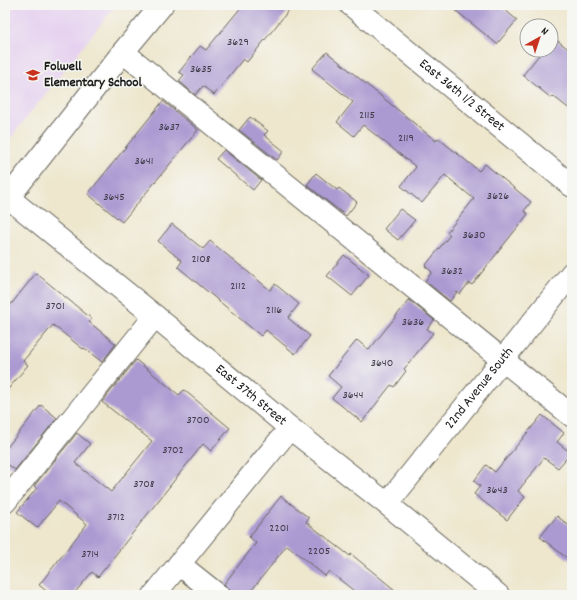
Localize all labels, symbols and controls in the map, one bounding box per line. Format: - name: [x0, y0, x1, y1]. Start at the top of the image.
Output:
- north arrow: [519, 18, 559, 58]
- text: N: [537, 24, 552, 40]
- house number: 3629: [227, 34, 249, 51]
- street label: East 36th 1/2 Street: [414, 54, 509, 137]
- place label: Folwell Elementary School: [44, 57, 143, 93]
- house number: 3635: [190, 61, 212, 78]
- school or university icon: Folwell Elementary School: [25, 67, 41, 83]
- house number: 2115: [359, 107, 375, 124]
- house number: 3637: [158, 119, 180, 136]
- house number: 2119: [398, 130, 414, 147]
- house number: 3641: [135, 153, 153, 170]
- house number: 3626: [487, 188, 509, 205]
- house number: 3645: [103, 189, 125, 206]
- house number: 3630: [462, 227, 486, 244]
- house number: 2108: [191, 251, 211, 268]
- house number: 3632: [441, 263, 463, 280]
- house number: 2112: [230, 278, 246, 295]
- house number: 3701: [45, 298, 65, 315]
- house number: 2116: [266, 302, 282, 319]
- house number: 3636: [402, 314, 424, 331]
- street label: 22nd Avenue South: [440, 343, 519, 434]
- house number: 3640: [371, 355, 393, 372]
- street label: East 37th Street: [211, 360, 291, 431]
- house number: 3644: [342, 387, 364, 404]
- house number: 3700: [186, 412, 210, 429]
- house number: 3702: [162, 442, 184, 459]
- house number: 3708: [133, 476, 155, 493]
- house number: 3643: [486, 482, 508, 499]
- house number: 3712: [107, 509, 125, 526]
- house number: 2201: [269, 520, 289, 537]
- house number: 2205: [308, 543, 330, 560]
- house number: 3714: [81, 546, 99, 563]

